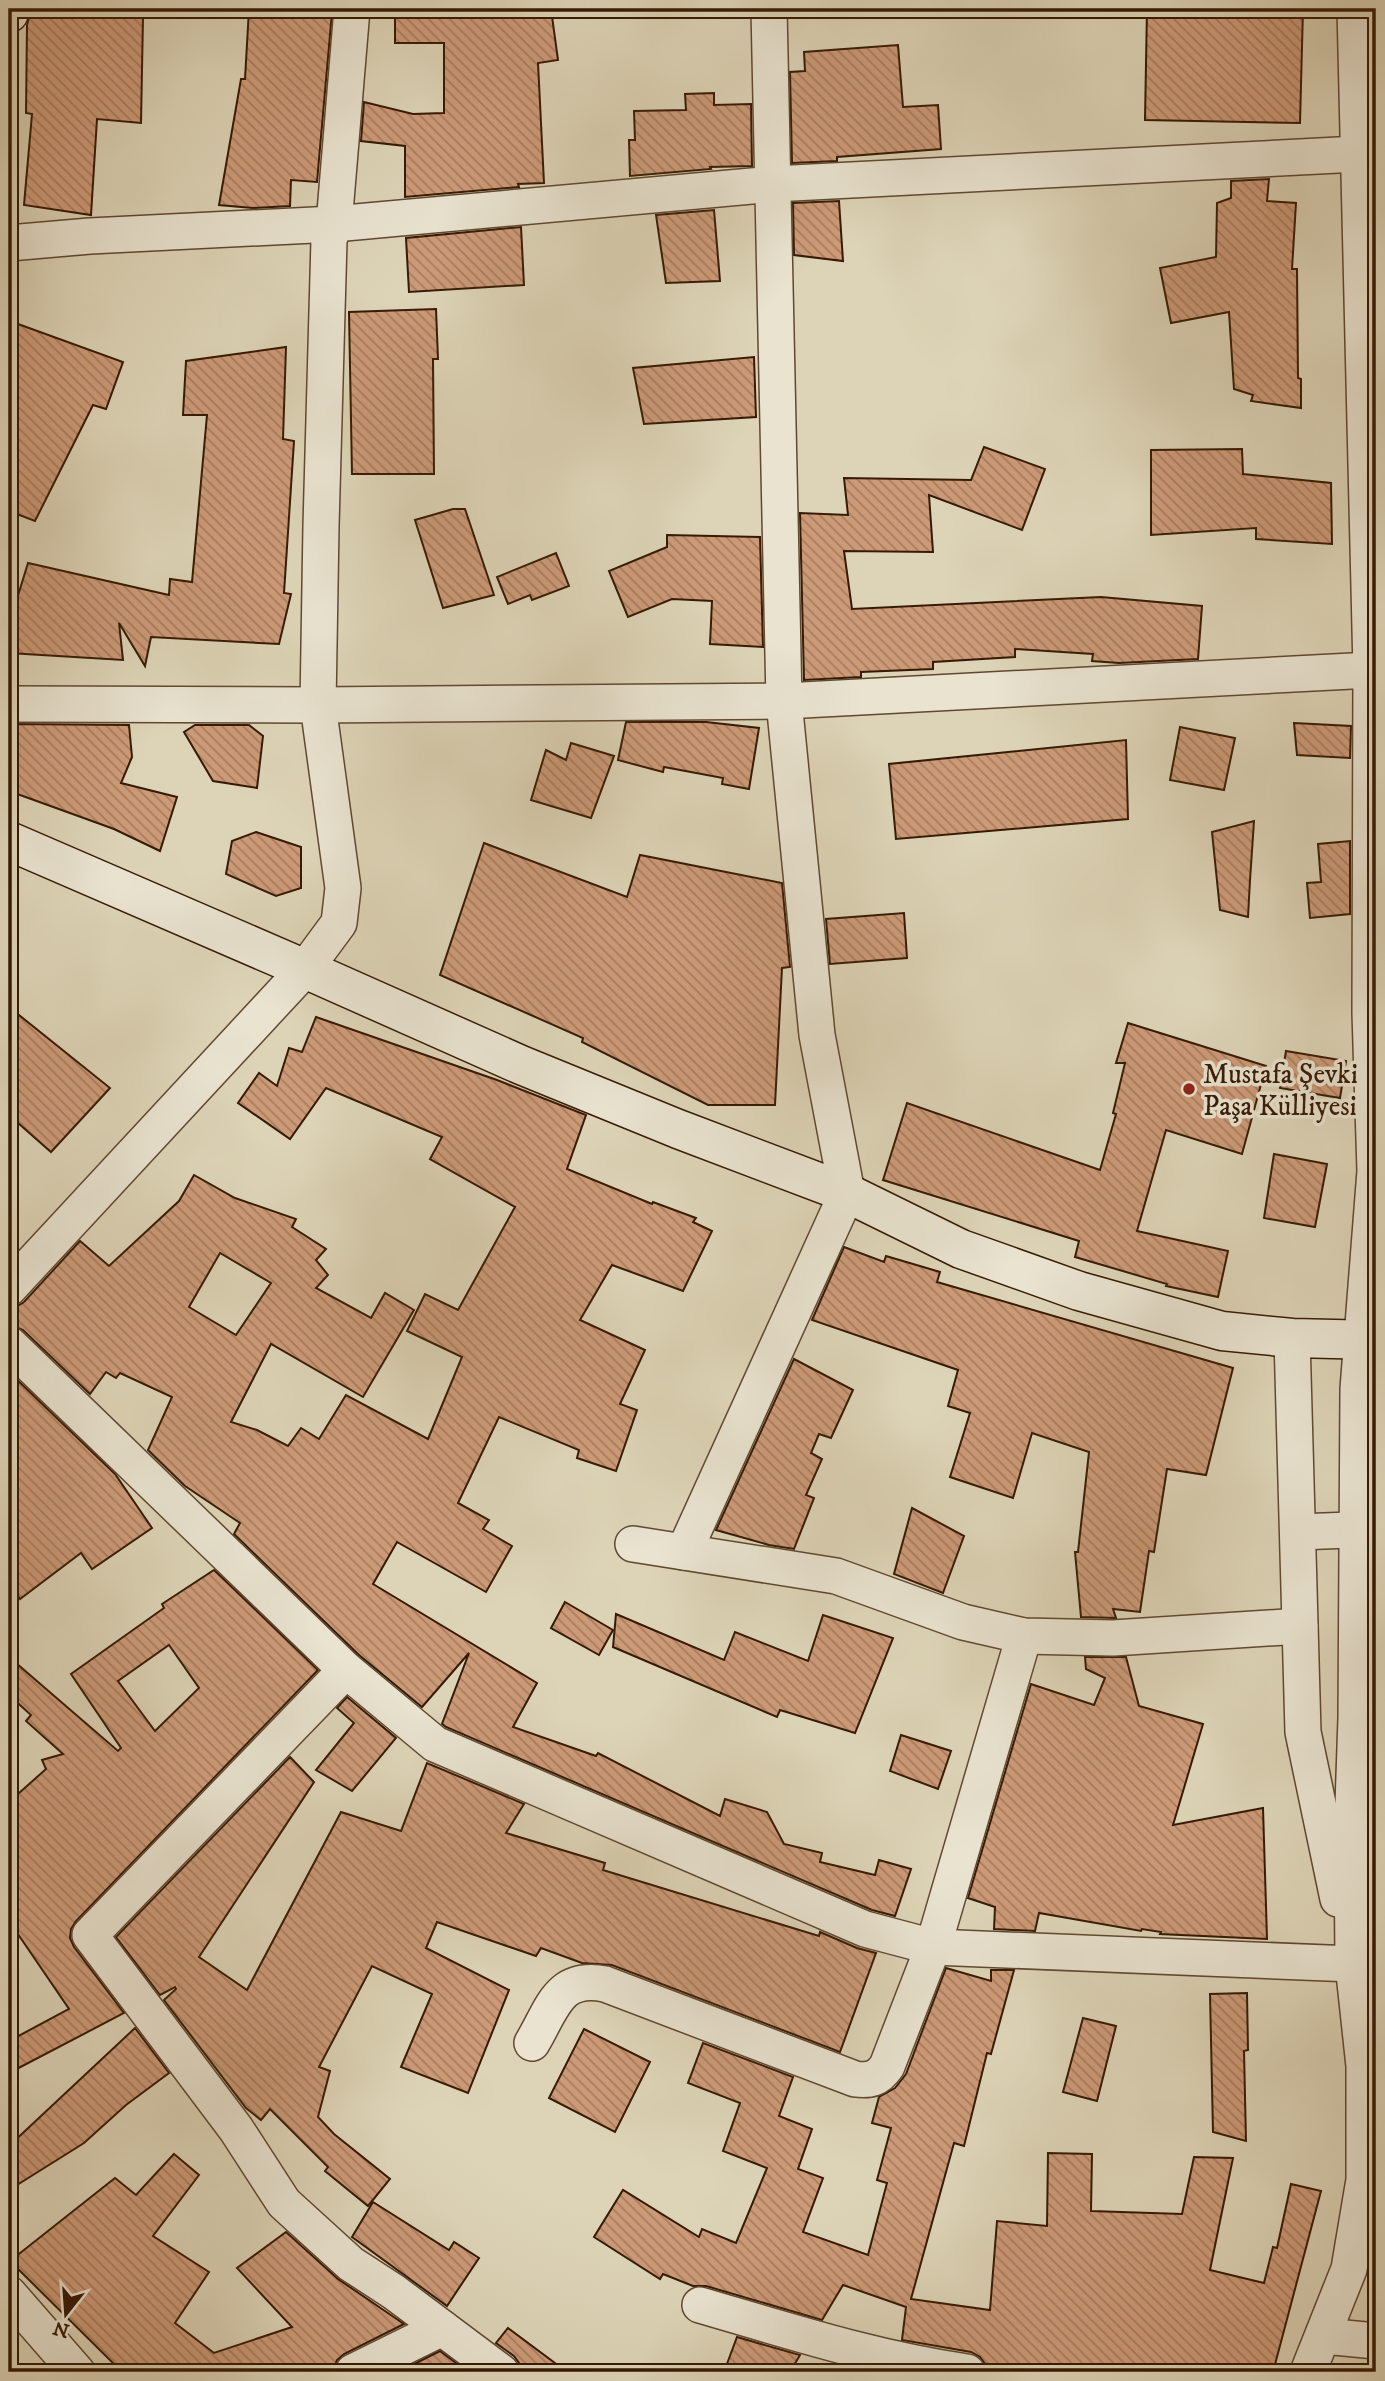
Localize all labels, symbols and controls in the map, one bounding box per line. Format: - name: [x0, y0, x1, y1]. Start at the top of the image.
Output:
- place label: Mustafa Şevki Paşa Külliyesi: [1203, 1057, 1358, 1124]
- marker: Mustafa Şevki Paşa Külliyesi: [1181, 1081, 1197, 1097]
- north arrow: [32, 2280, 102, 2350]
- text: N: [50, 2315, 72, 2342]

